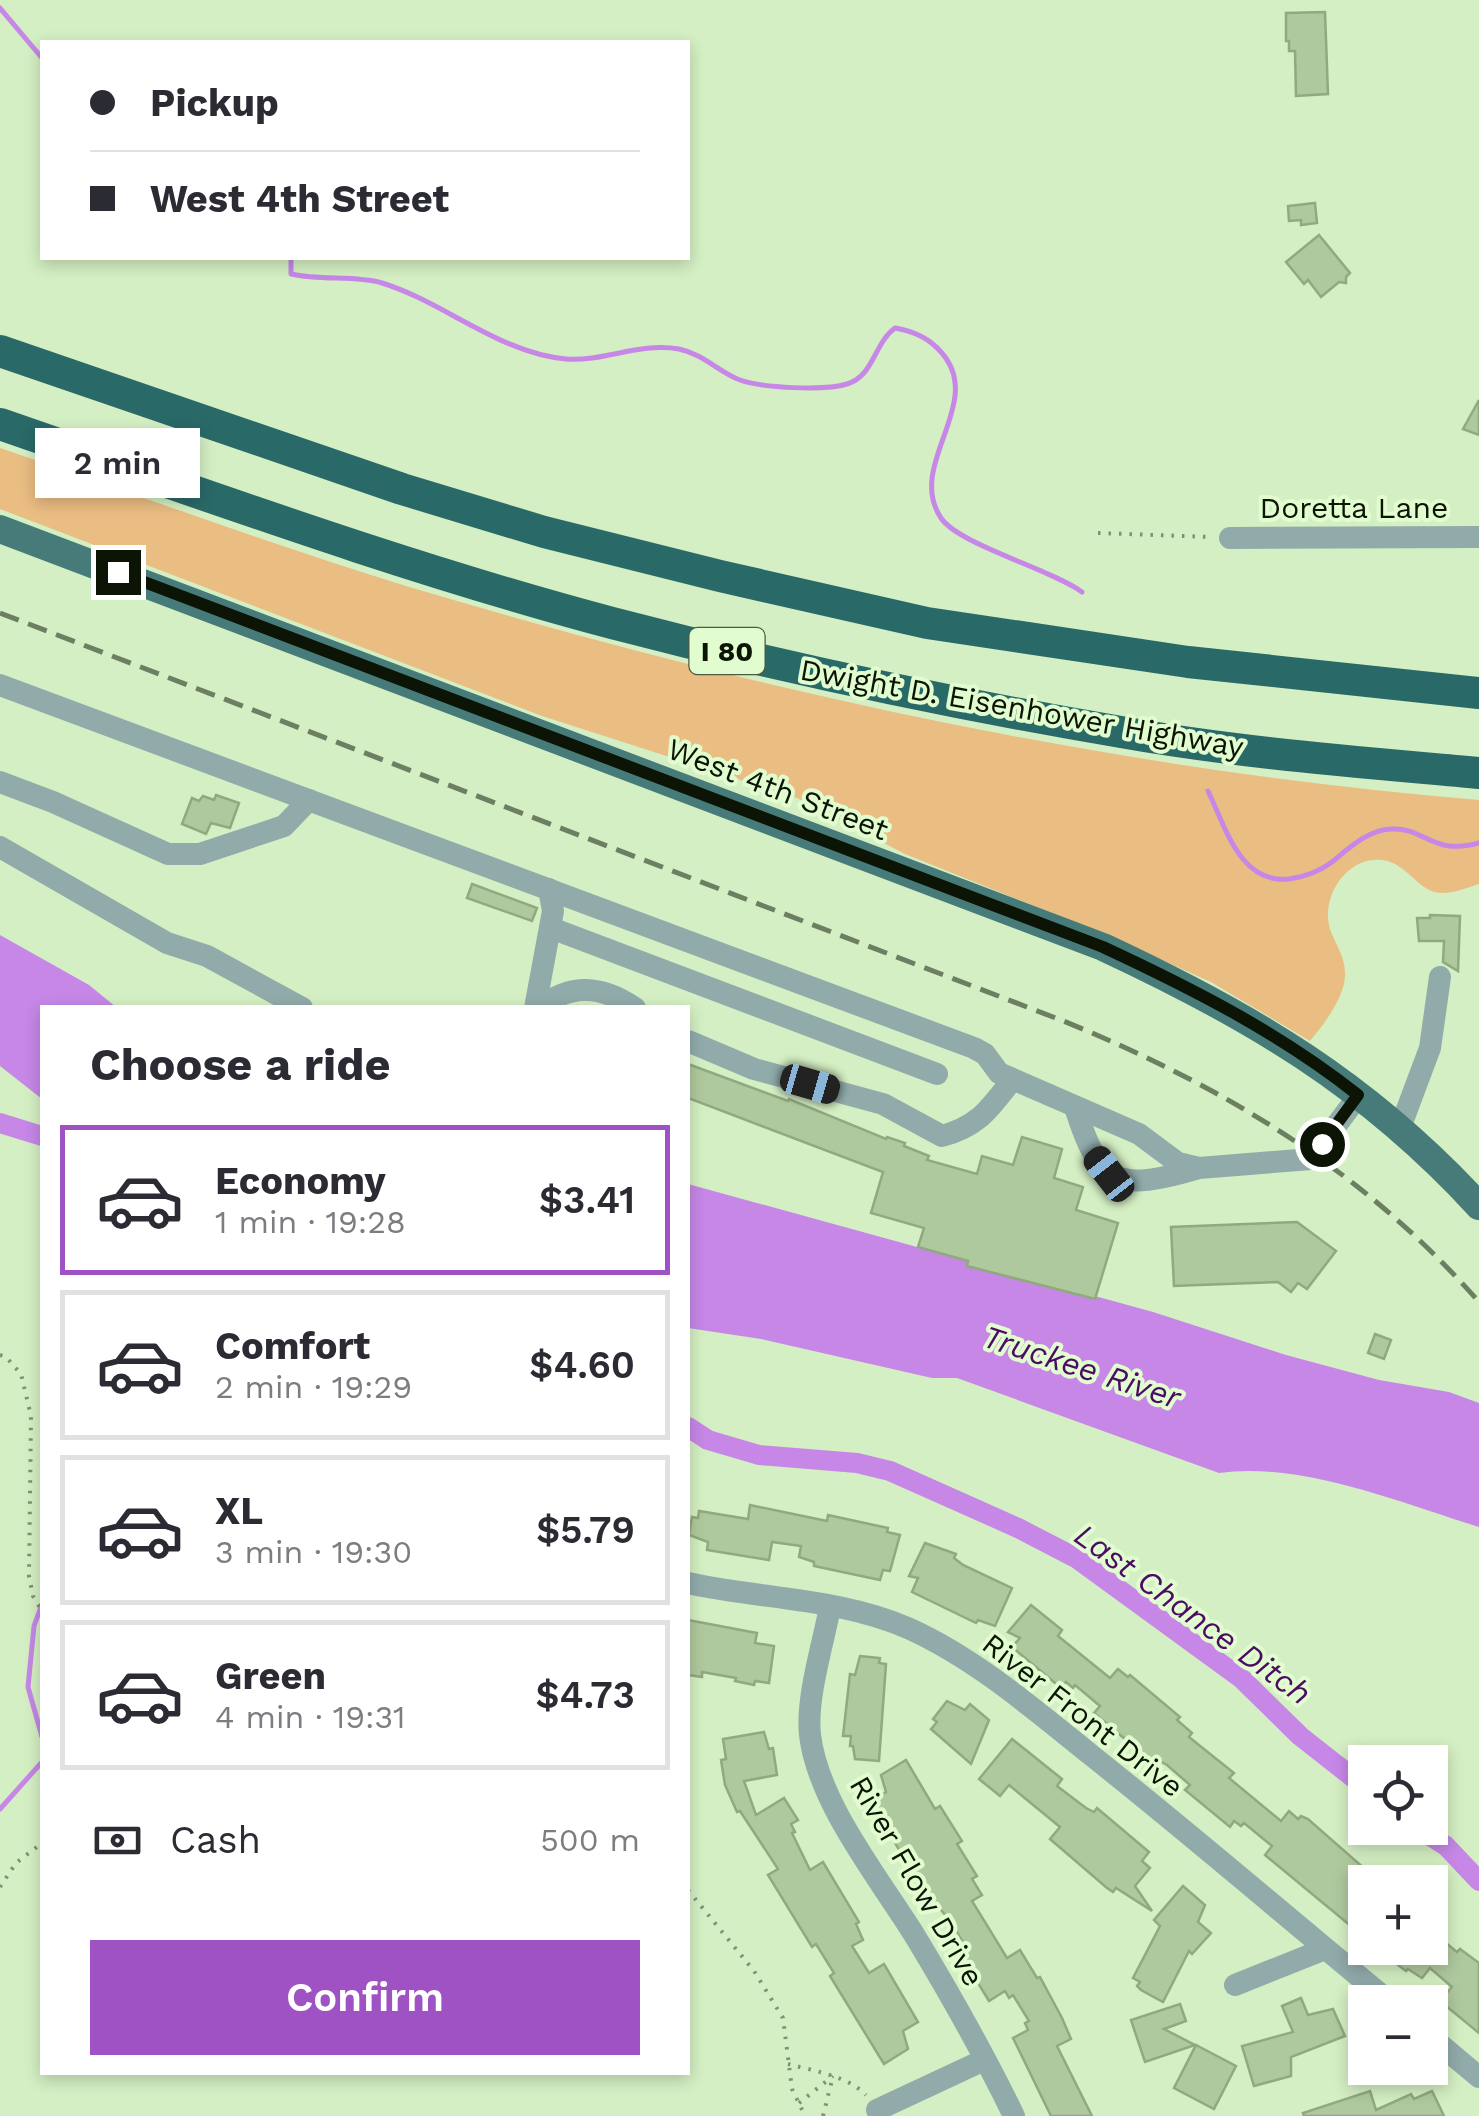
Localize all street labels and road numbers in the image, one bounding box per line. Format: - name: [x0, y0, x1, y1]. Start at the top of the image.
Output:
- street label: Doretta Lane: [1260, 490, 1448, 525]
- road number: I 80: [690, 628, 764, 674]
- street label: Dwight D. Eisenhower Highway: [798, 652, 1247, 764]
- street label: West 4th Street: [663, 731, 894, 847]
- street label: River Front Drive: [976, 1626, 1190, 1804]
- street label: River Flow Drive: [843, 1770, 991, 1992]

